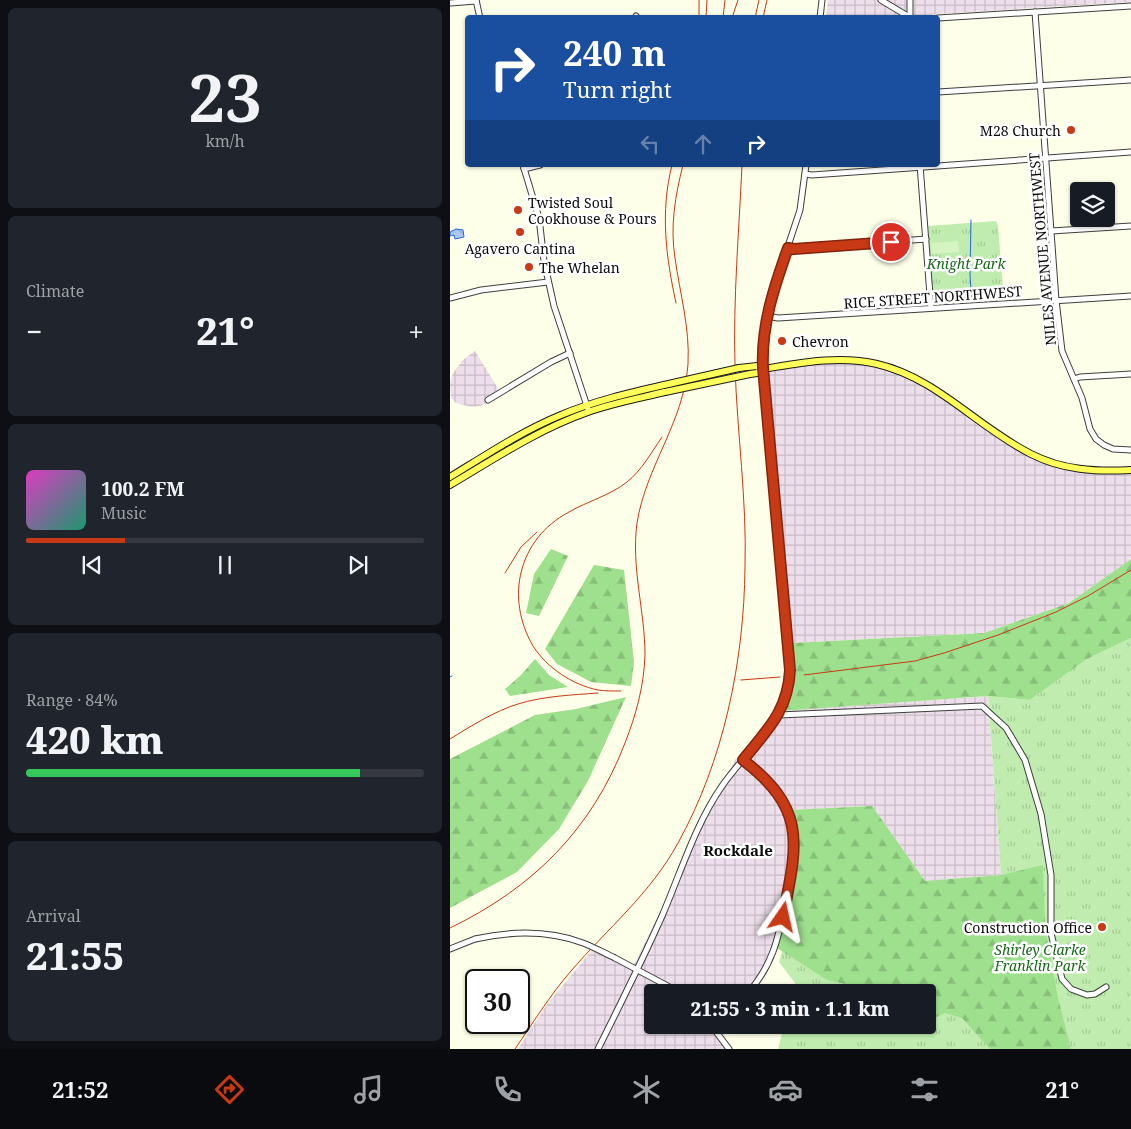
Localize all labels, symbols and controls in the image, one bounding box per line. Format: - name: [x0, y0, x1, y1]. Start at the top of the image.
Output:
- text: 240 m: [563, 29, 666, 76]
- icon: right: [480, 35, 545, 100]
- text: 23: [188, 53, 262, 141]
- text: Turn right: [563, 74, 672, 104]
- place label: M28 Church: [980, 121, 1061, 140]
- marker: M28 Church: [1065, 124, 1077, 136]
- text: km/h: [205, 130, 245, 152]
- icon: left: [636, 130, 664, 158]
- icon: ahead: [689, 130, 717, 158]
- icon: right: [742, 130, 770, 158]
- street label: NILES AVENUE NORTHWEST: [1024, 151, 1060, 346]
- map controls: [1070, 182, 1115, 227]
- button: layers: [1070, 182, 1115, 227]
- place label: Twisted Soul Cookhouse & Pours: [528, 193, 657, 228]
- marker: Twisted Soul Cookhouse & Pours: [512, 204, 524, 216]
- pin: [870, 221, 912, 263]
- marker: Agavero Cantina: [514, 226, 526, 238]
- icon: arrive: [877, 228, 905, 256]
- place label: Agavero Cantina: [465, 239, 575, 258]
- park label: Knight Park: [926, 254, 1006, 273]
- place label: The Whelan: [539, 258, 620, 277]
- marker: The Whelan: [523, 261, 535, 273]
- text: Climate: [26, 280, 84, 302]
- street label: RICE STREET NORTHWEST: [843, 281, 1023, 313]
- text: 21°: [196, 304, 254, 356]
- text: −: [26, 312, 42, 350]
- text: +: [408, 312, 424, 350]
- place label: Chevron: [792, 332, 849, 351]
- marker: Chevron: [776, 335, 788, 347]
- text: 100.2 FM: [101, 476, 184, 502]
- text: Music: [101, 502, 146, 524]
- icon: previous: [78, 551, 106, 579]
- icon: pause: [211, 551, 239, 579]
- icon: next: [344, 551, 372, 579]
- text: Range · 84%: [26, 689, 118, 711]
- text: 420 km: [26, 713, 164, 765]
- district label: Rockdale: [703, 840, 773, 860]
- position arrow: [756, 890, 808, 942]
- text: Arrival: [26, 905, 81, 927]
- place label: Construction Office: [964, 918, 1092, 937]
- marker: Construction Office: [1096, 921, 1108, 933]
- text: 21:55: [26, 929, 124, 981]
- park label: Shirley Clarke Franklin Park: [994, 940, 1086, 975]
- speed limit sign: 30: [465, 969, 530, 1034]
- text: 21:55 · 3 min · 1.1 km: [690, 996, 890, 1022]
- icon: directions: [212, 1072, 247, 1107]
- icon: music: [351, 1072, 386, 1107]
- icon: phone: [490, 1072, 525, 1107]
- icon: climate: [629, 1072, 664, 1107]
- icon: car: [768, 1072, 803, 1107]
- icon: filters: [907, 1072, 942, 1107]
- text: 21:52: [52, 1074, 108, 1104]
- text: 21°: [1045, 1074, 1079, 1104]

